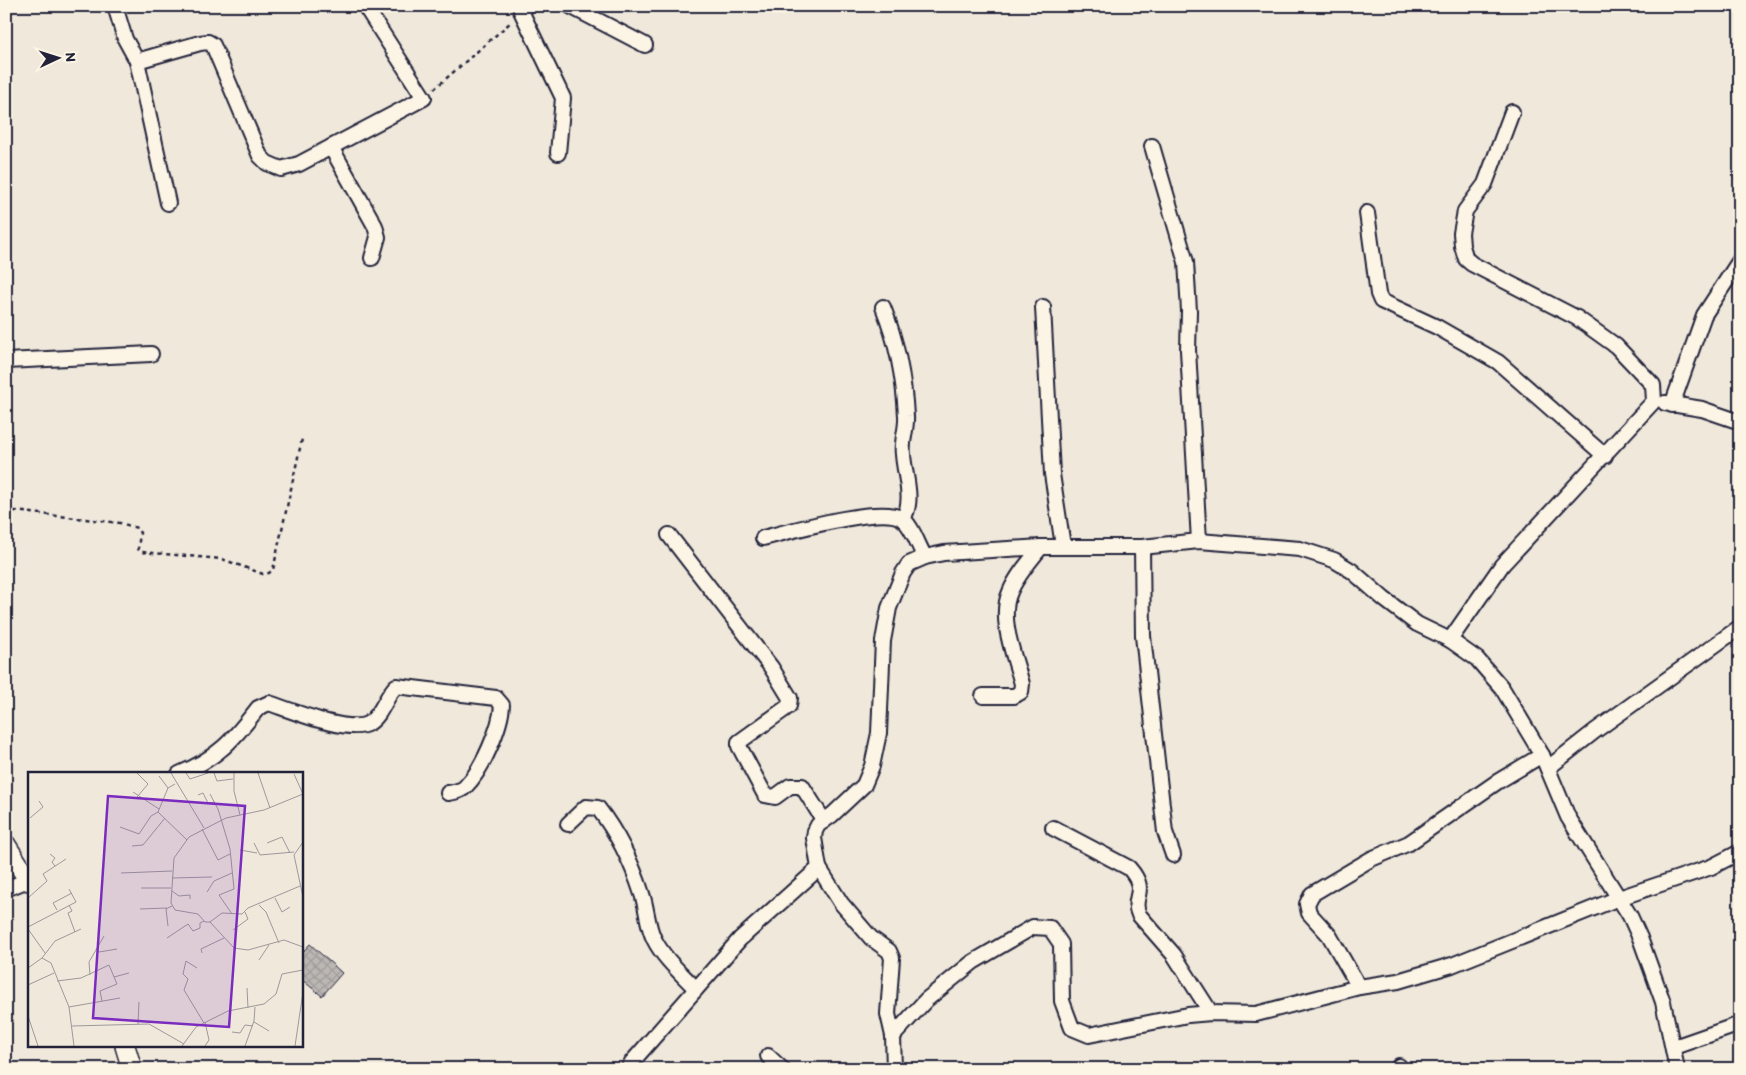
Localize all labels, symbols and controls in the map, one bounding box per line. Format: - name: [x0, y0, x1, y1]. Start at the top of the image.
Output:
- north arrow: [32, 32, 82, 82]
- text: N: [62, 52, 79, 62]
- inset map: [28, 772, 302, 1048]

